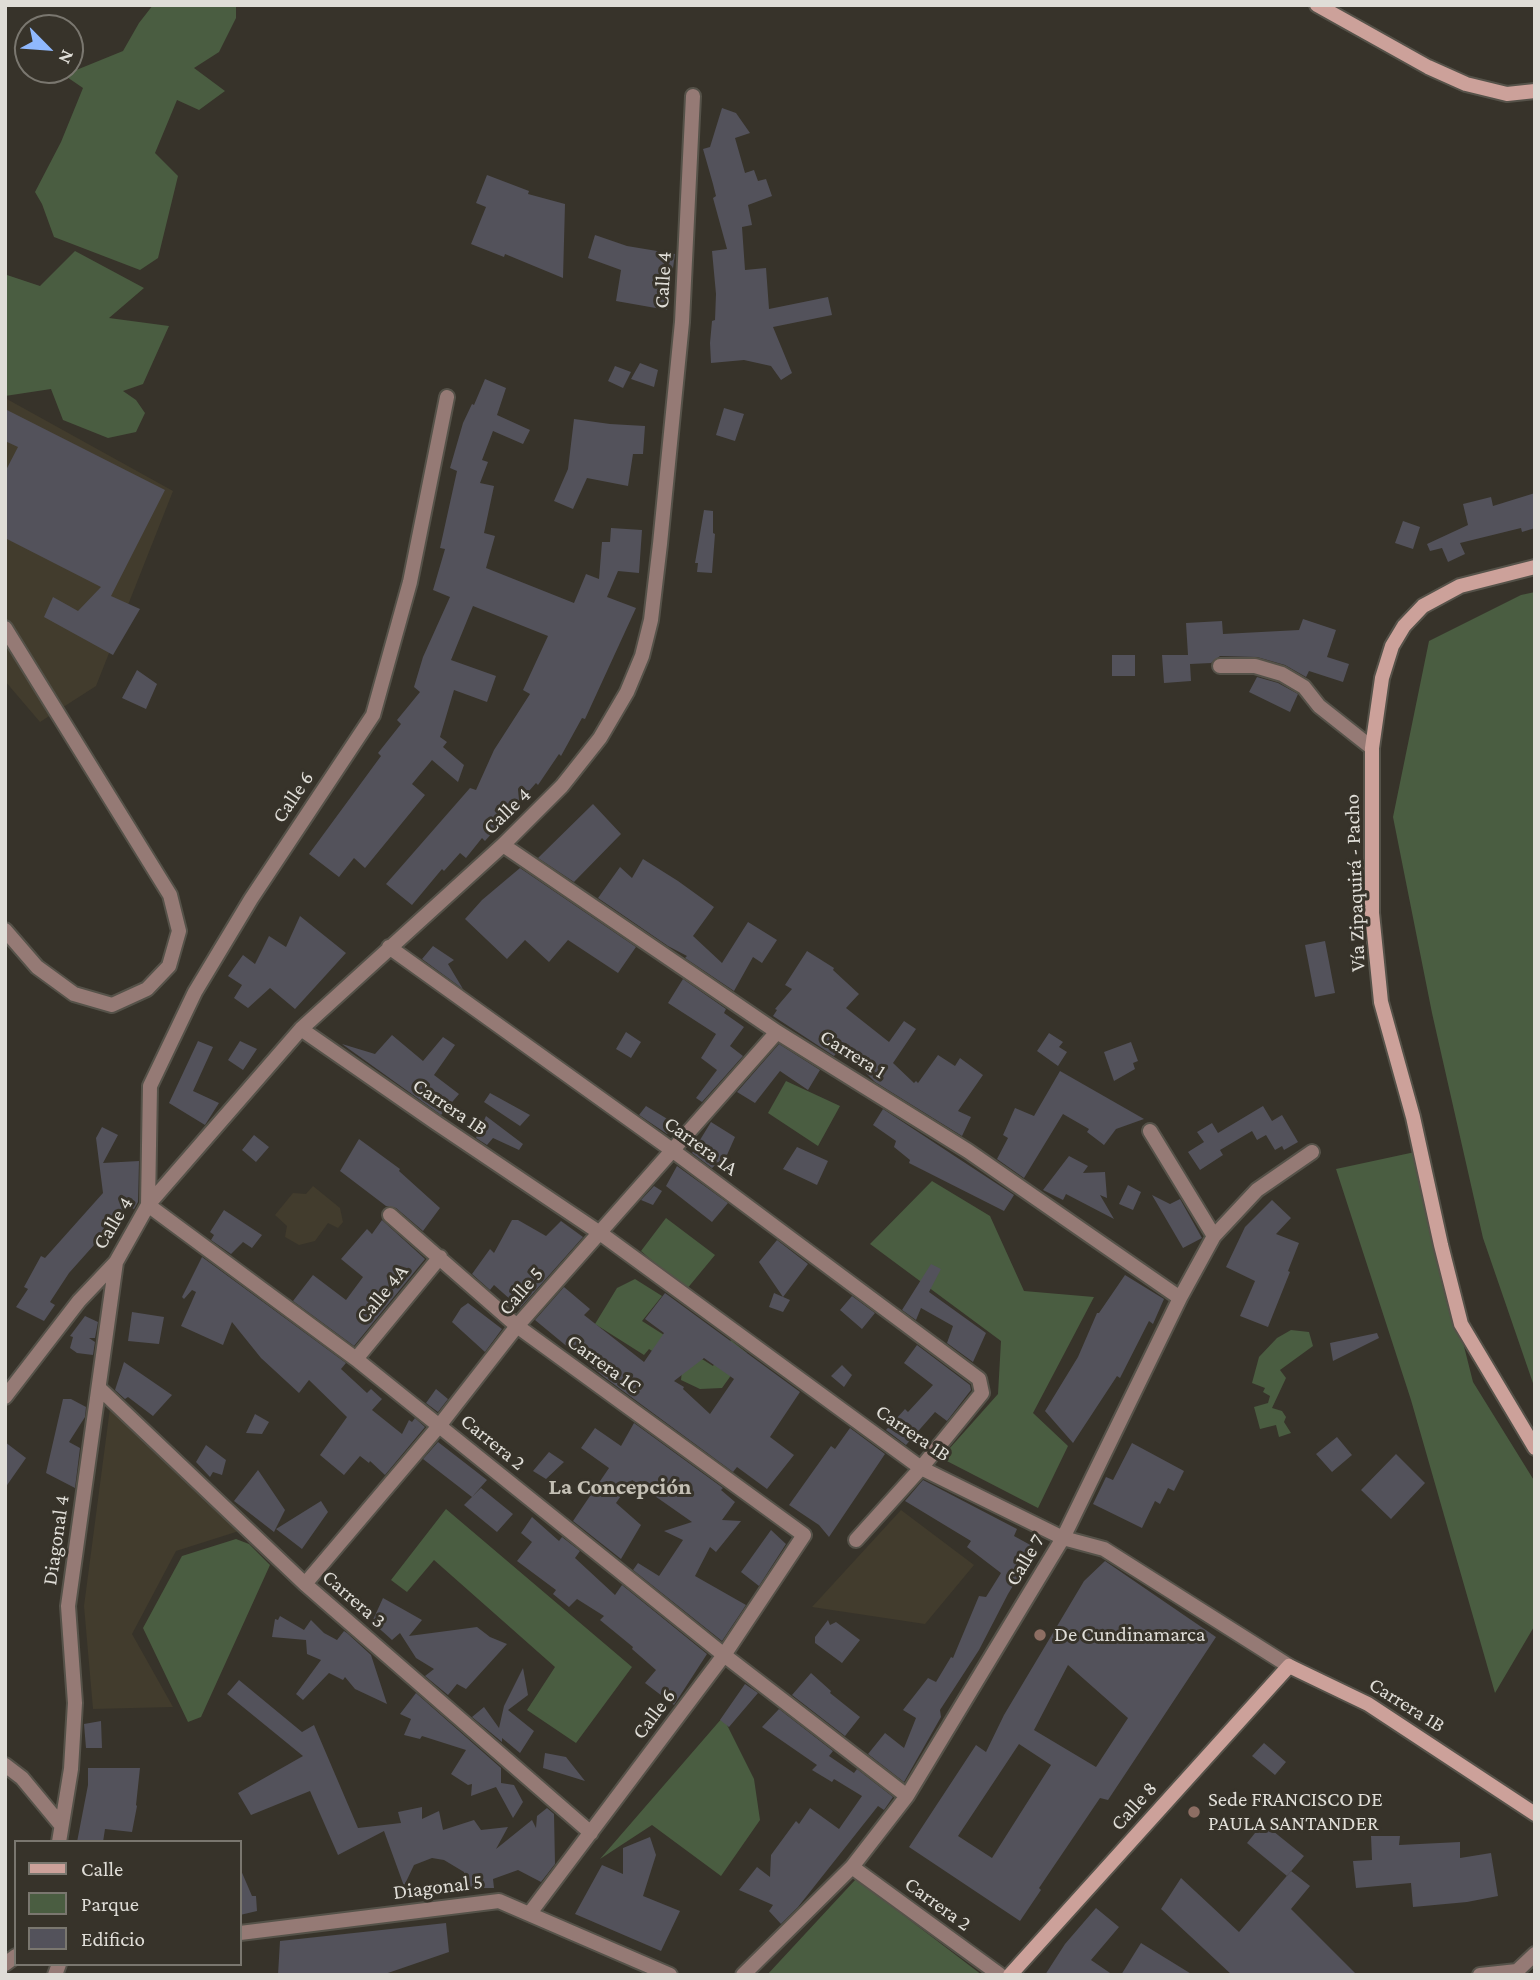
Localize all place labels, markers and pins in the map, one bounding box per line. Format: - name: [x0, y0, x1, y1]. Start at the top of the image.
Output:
- place label: De Cundinamarca: [1054, 1622, 1205, 1648]
- marker: De Cundinamarca: [1032, 1627, 1048, 1643]
- place label: Sede FRANCISCO DE PAULA SANTANDER: [1208, 1787, 1383, 1837]
- marker: Sede FRANCISCO DE PAULA SANTANDER: [1186, 1804, 1202, 1820]

